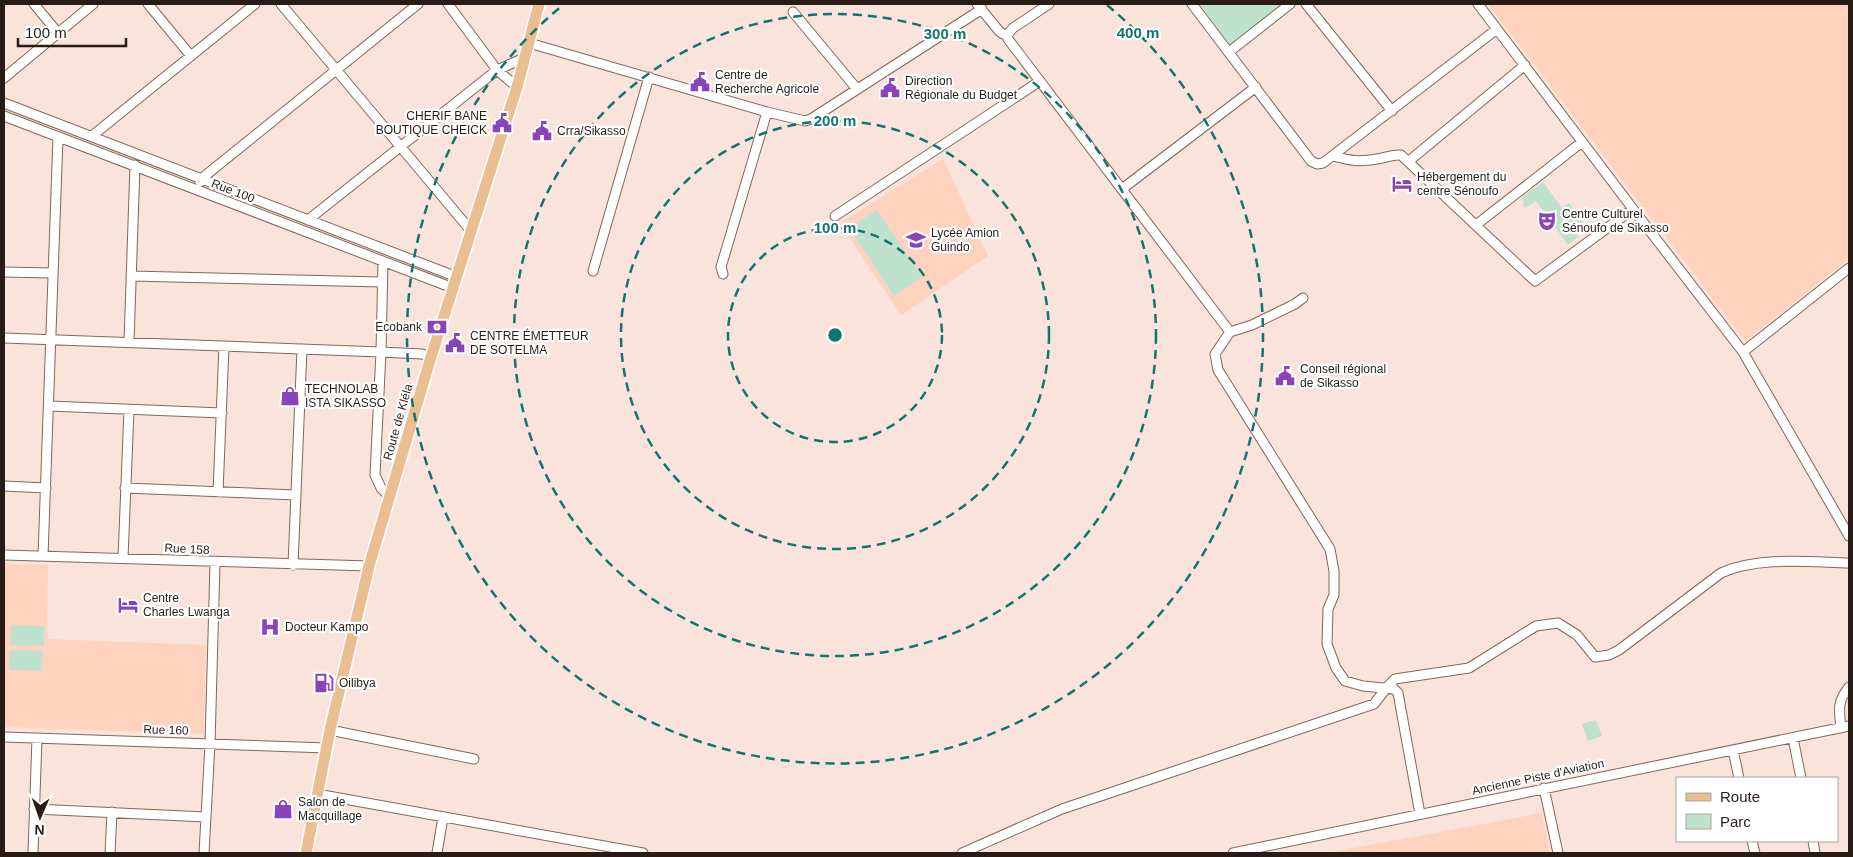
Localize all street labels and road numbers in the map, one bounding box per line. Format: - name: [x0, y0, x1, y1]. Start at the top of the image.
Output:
- street label: Rue 100: [209, 176, 257, 206]
- street label: Route de Kléla: [380, 382, 416, 462]
- street label: Rue 158: [164, 541, 210, 557]
- street label: Rue 160: [143, 722, 189, 738]
- street label: Ancienne Piste d'Aviation: [1471, 756, 1605, 798]

